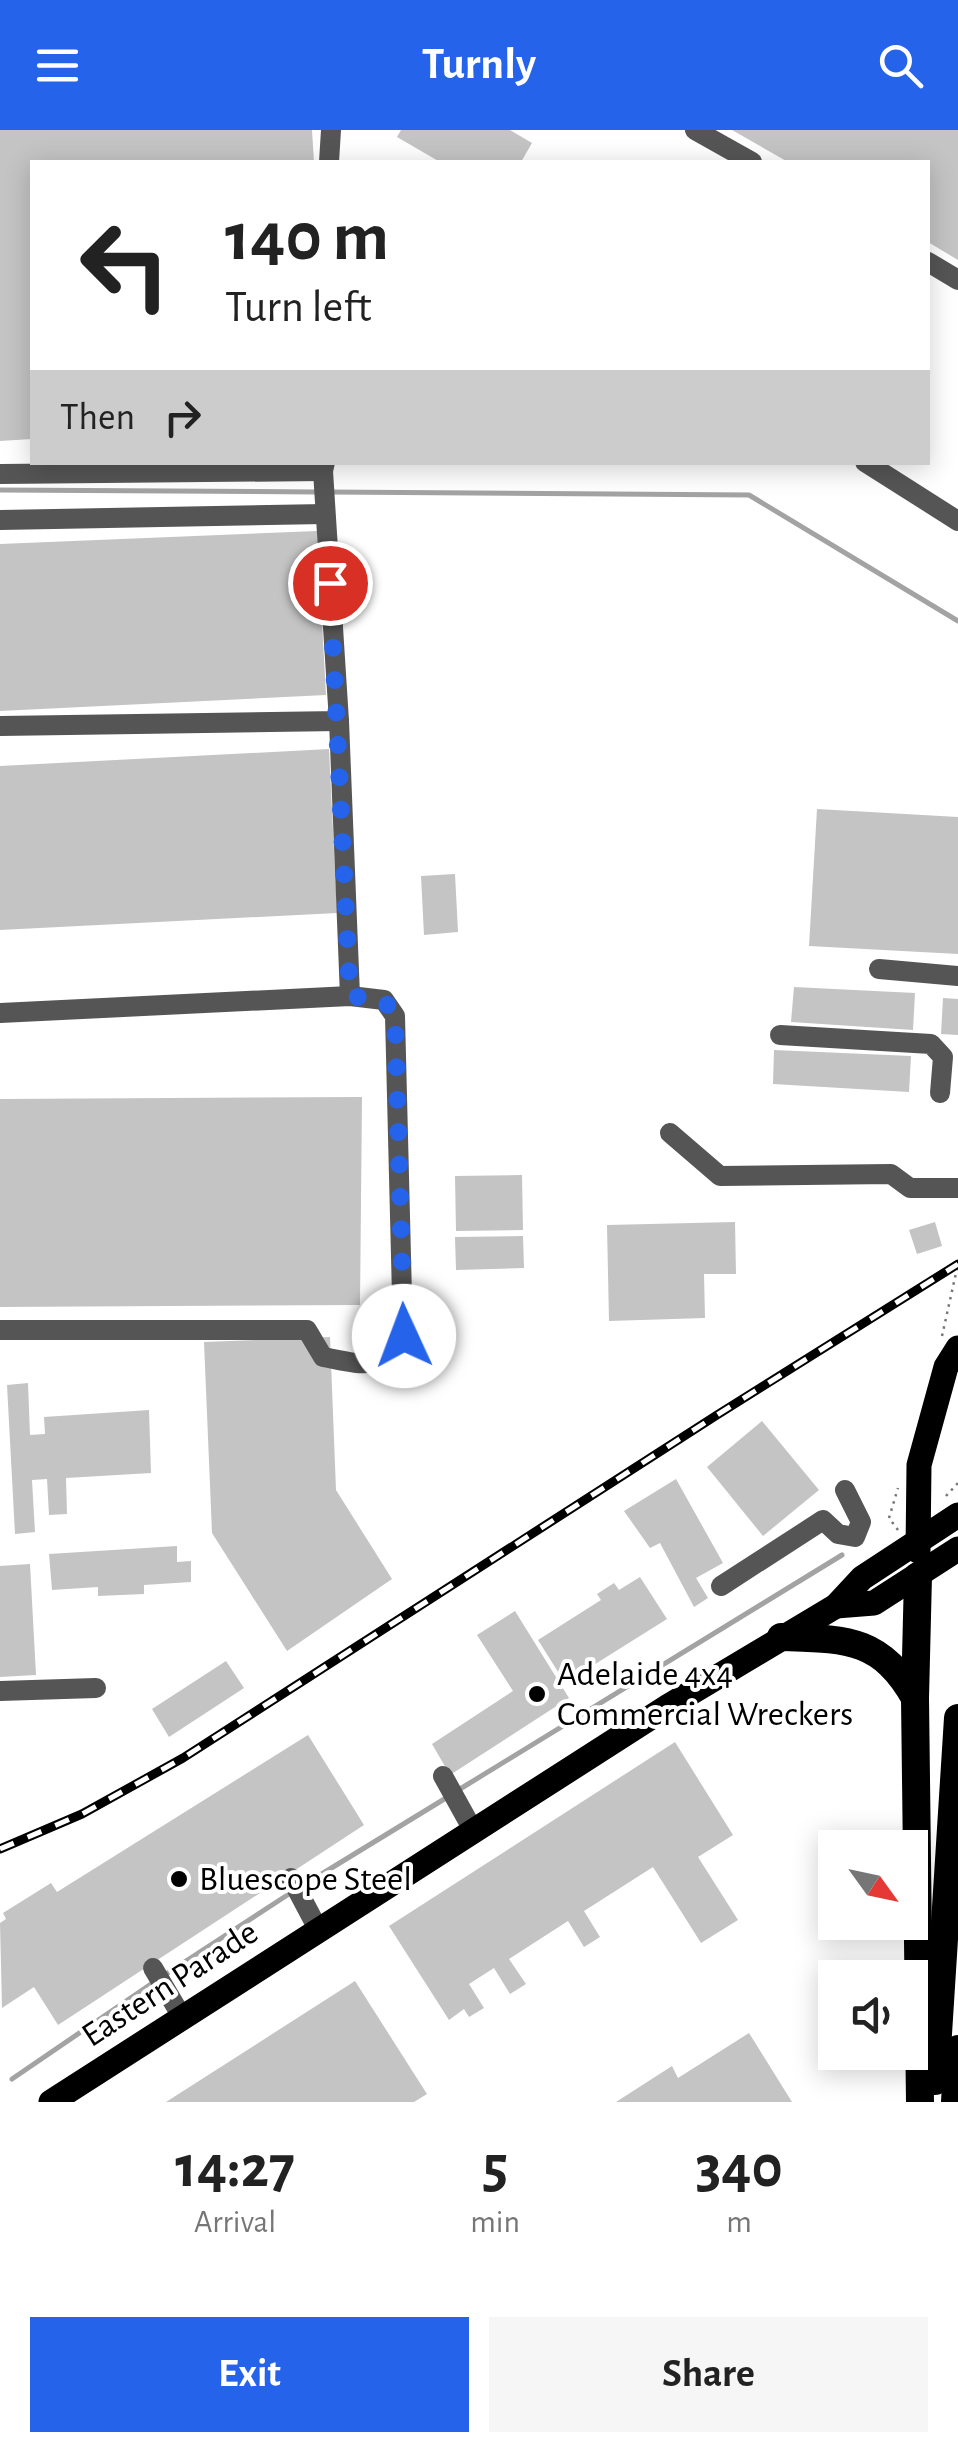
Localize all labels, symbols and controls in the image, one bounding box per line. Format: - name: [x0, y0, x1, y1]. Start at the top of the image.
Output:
- icon: menu: [30, 38, 85, 93]
- icon: search: [873, 38, 928, 93]
- text: Turnly: [422, 42, 536, 87]
- icon: left: [60, 200, 190, 330]
- text: 140 m: [225, 203, 389, 273]
- text: Turn left: [225, 285, 372, 330]
- icon: right: [155, 390, 210, 445]
- text: Then: [60, 399, 135, 437]
- pin: [288, 541, 373, 626]
- icon: arrive: [303, 556, 358, 611]
- position arrow: [352, 1284, 456, 1388]
- place label: Adelaide 4x4 Commercial Wreckers: [557, 1657, 853, 1732]
- marker: Adelaide 4x4 Commercial Wreckers: [526, 1683, 548, 1705]
- north arrow: [818, 1830, 928, 1940]
- map controls: [818, 1830, 928, 2070]
- place label: Bluescope Steel: [199, 1862, 412, 1897]
- marker: Bluescope Steel: [168, 1868, 190, 1890]
- street label: Eastern Parade: [76, 1914, 264, 2054]
- button: sound: [818, 1960, 928, 2070]
- text: 14:27: [175, 2138, 295, 2198]
- text: 5: [482, 2138, 508, 2198]
- text: 340: [695, 2138, 783, 2198]
- text: Arrival: [194, 2206, 276, 2238]
- text: min: [470, 2206, 520, 2238]
- text: m: [726, 2206, 752, 2238]
- button: Exit: [30, 2317, 469, 2432]
- button: Share: [489, 2317, 928, 2432]

